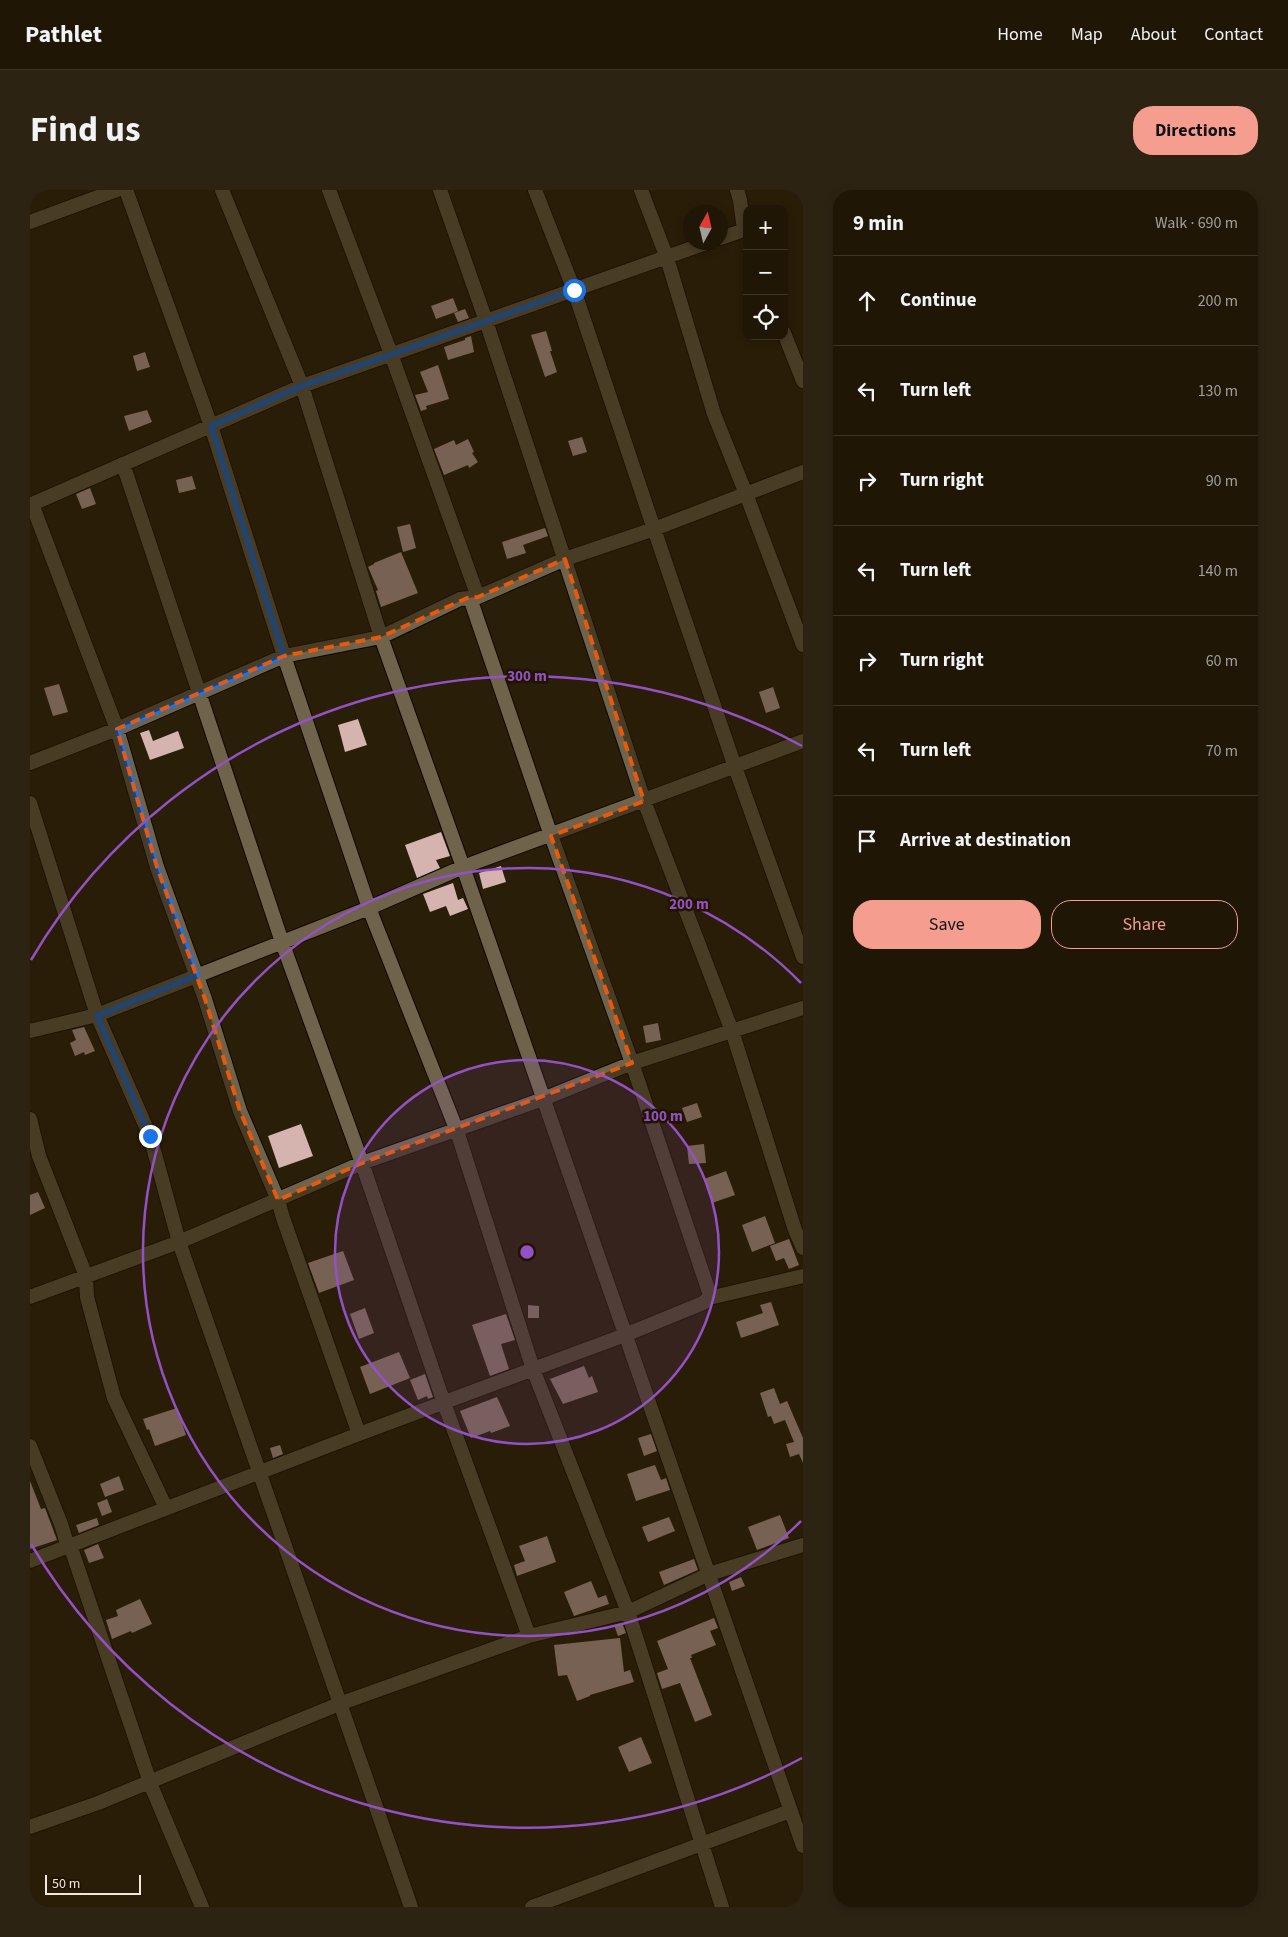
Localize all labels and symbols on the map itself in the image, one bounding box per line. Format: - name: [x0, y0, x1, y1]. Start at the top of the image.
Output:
- north arrow: [683, 205, 728, 250]
- route start: [563, 279, 586, 302]
- text: 300 m: [507, 666, 547, 687]
- text: 200 m: [669, 894, 709, 915]
- text: 100 m: [643, 1106, 683, 1127]
- route end: [139, 1125, 162, 1148]
- centre of rings: [518, 1243, 536, 1261]
- scale bar: [45, 1872, 141, 1895]

